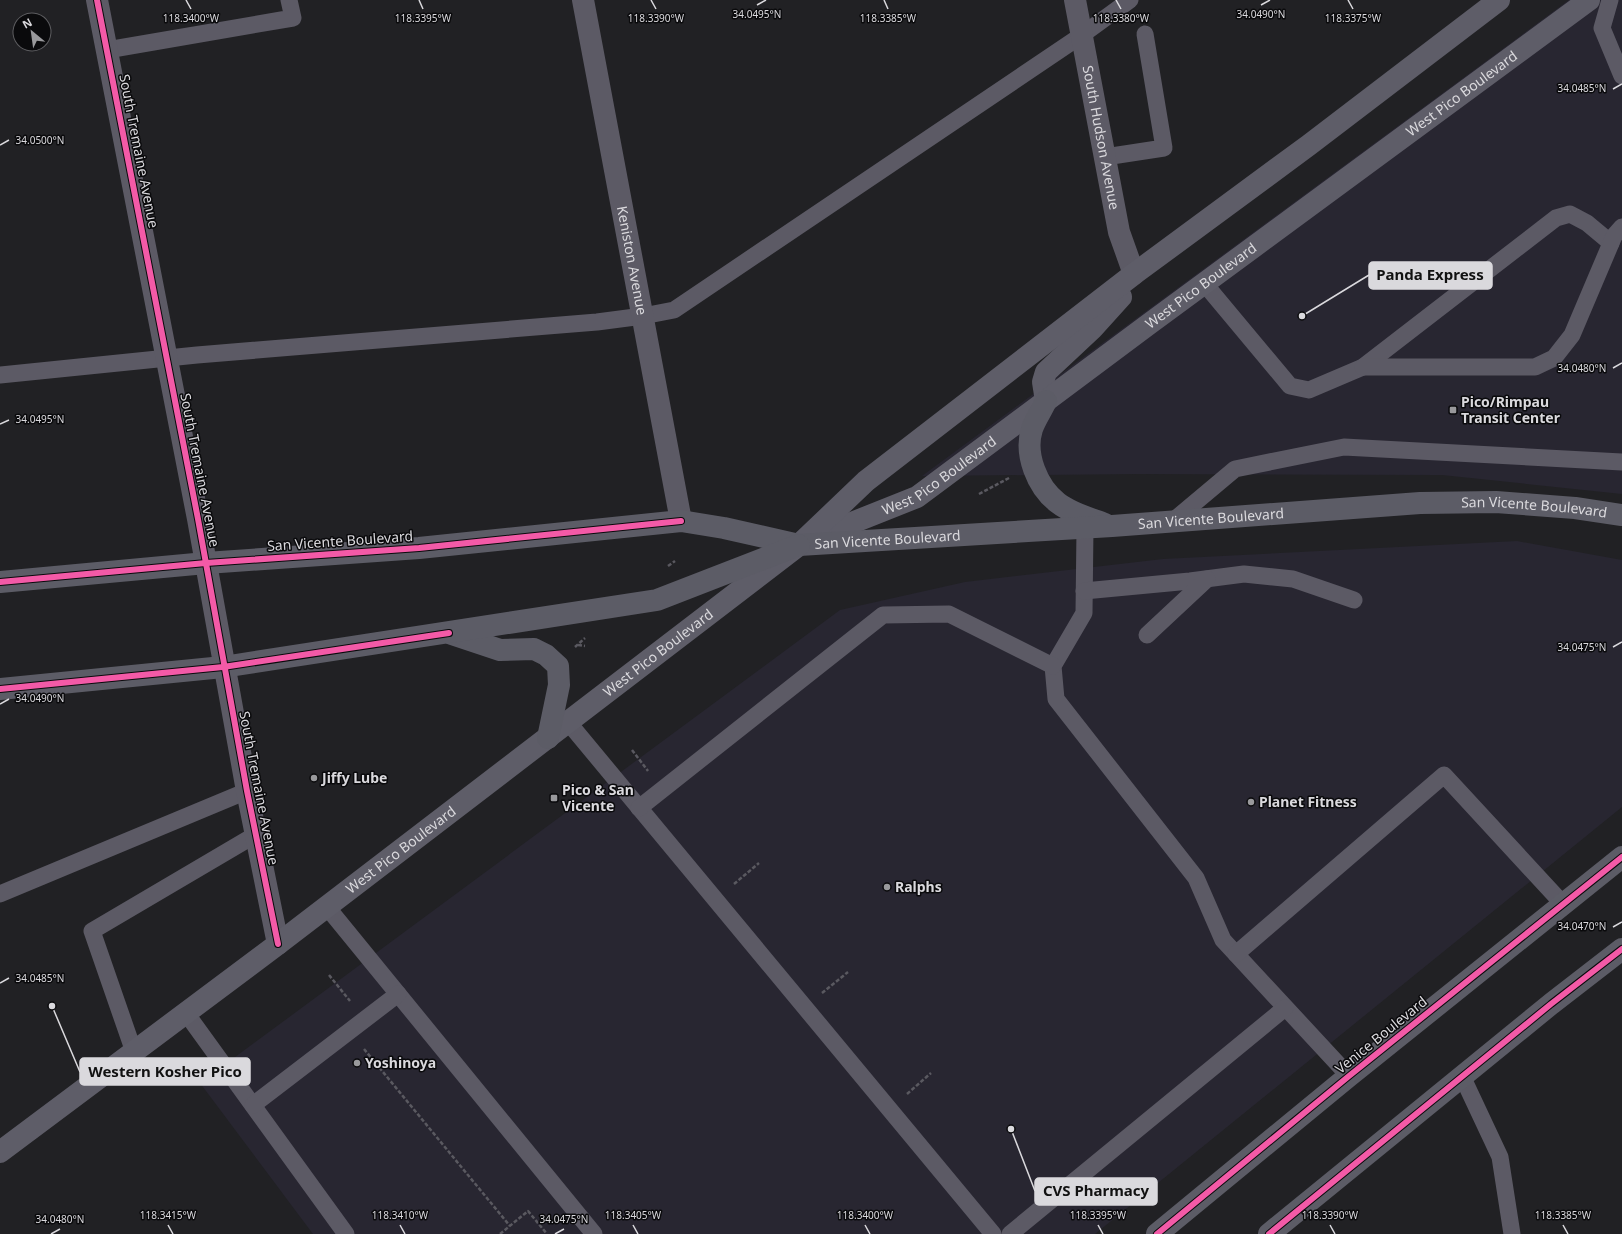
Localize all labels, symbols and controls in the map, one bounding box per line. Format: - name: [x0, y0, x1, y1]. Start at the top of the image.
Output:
- text: 34.0495°N: [733, 7, 781, 21]
- text: 34.0490°N: [1237, 7, 1285, 21]
- text: 118.3400°W: [163, 11, 220, 25]
- text: 118.3395°W: [395, 11, 452, 25]
- text: 118.3390°W: [628, 11, 685, 25]
- text: 118.3385°W: [860, 11, 917, 25]
- text: 118.3380°W: [1093, 11, 1150, 25]
- text: 118.3375°W: [1325, 11, 1382, 25]
- north arrow: [12, 12, 52, 52]
- text: N: [19, 14, 34, 32]
- street label: West Pico Boulevard: [1402, 46, 1521, 141]
- street label: South Hudson Avenue: [1079, 64, 1125, 211]
- street label: South Tremaine Avenue: [115, 72, 164, 230]
- text: 34.0485°N: [1558, 81, 1606, 95]
- text: 34.0500°N: [16, 133, 64, 147]
- street label: Keniston Avenue: [613, 204, 652, 317]
- street label: West Pico Boulevard: [1141, 238, 1260, 333]
- callout: Panda Express: [1369, 262, 1492, 289]
- text: Panda Express: [1376, 264, 1484, 284]
- text: 34.0480°N: [1558, 361, 1606, 375]
- street label: South Tremaine Avenue: [176, 391, 225, 549]
- place label: Pico/Rimpau Transit Center: [1461, 392, 1561, 427]
- marker: Pico/Rimpau Transit Center: [1448, 405, 1458, 415]
- text: 34.0495°N: [16, 412, 64, 426]
- street label: West Pico Boulevard: [879, 431, 1000, 519]
- street label: San Vicente Boulevard: [1461, 492, 1608, 522]
- street label: San Vicente Boulevard: [1137, 503, 1285, 533]
- street label: San Vicente Boulevard: [814, 525, 961, 553]
- street label: San Vicente Boulevard: [266, 526, 414, 555]
- street label: West Pico Boulevard: [599, 604, 717, 701]
- text: 34.0475°N: [1558, 640, 1606, 654]
- text: 34.0490°N: [16, 691, 64, 705]
- street label: South Tremaine Avenue: [235, 709, 284, 867]
- place label: Jiffy Lube: [320, 768, 387, 787]
- marker: Jiffy Lube: [309, 773, 319, 783]
- place label: Pico & San Vicente: [562, 780, 634, 815]
- place label: Planet Fitness: [1259, 792, 1357, 811]
- marker: Pico & San Vicente: [549, 793, 559, 803]
- marker: Planet Fitness: [1246, 797, 1256, 807]
- street label: West Pico Boulevard: [342, 801, 459, 898]
- place label: Ralphs: [895, 877, 942, 896]
- marker: Ralphs: [882, 882, 892, 892]
- text: 34.0470°N: [1558, 919, 1606, 933]
- text: 34.0485°N: [16, 971, 64, 985]
- street label: Venice Boulevard: [1331, 992, 1431, 1078]
- place label: Yoshinoya: [365, 1053, 436, 1072]
- callout: Western Kosher Pico: [80, 1058, 250, 1085]
- marker: Yoshinoya: [352, 1058, 362, 1068]
- text: Western Kosher Pico: [88, 1061, 242, 1081]
- callout: CVS Pharmacy: [1035, 1178, 1157, 1205]
- text: CVS Pharmacy: [1043, 1180, 1150, 1200]
- text: 118.3415°W: [140, 1208, 197, 1222]
- text: 118.3410°W: [372, 1208, 429, 1222]
- text: 118.3405°W: [605, 1208, 662, 1222]
- text: 118.3400°W: [837, 1208, 894, 1222]
- text: 118.3395°W: [1070, 1208, 1127, 1222]
- text: 118.3390°W: [1302, 1208, 1359, 1222]
- text: 118.3385°W: [1535, 1208, 1592, 1222]
- text: 34.0480°N: [36, 1212, 84, 1226]
- text: 34.0475°N: [540, 1212, 588, 1226]

